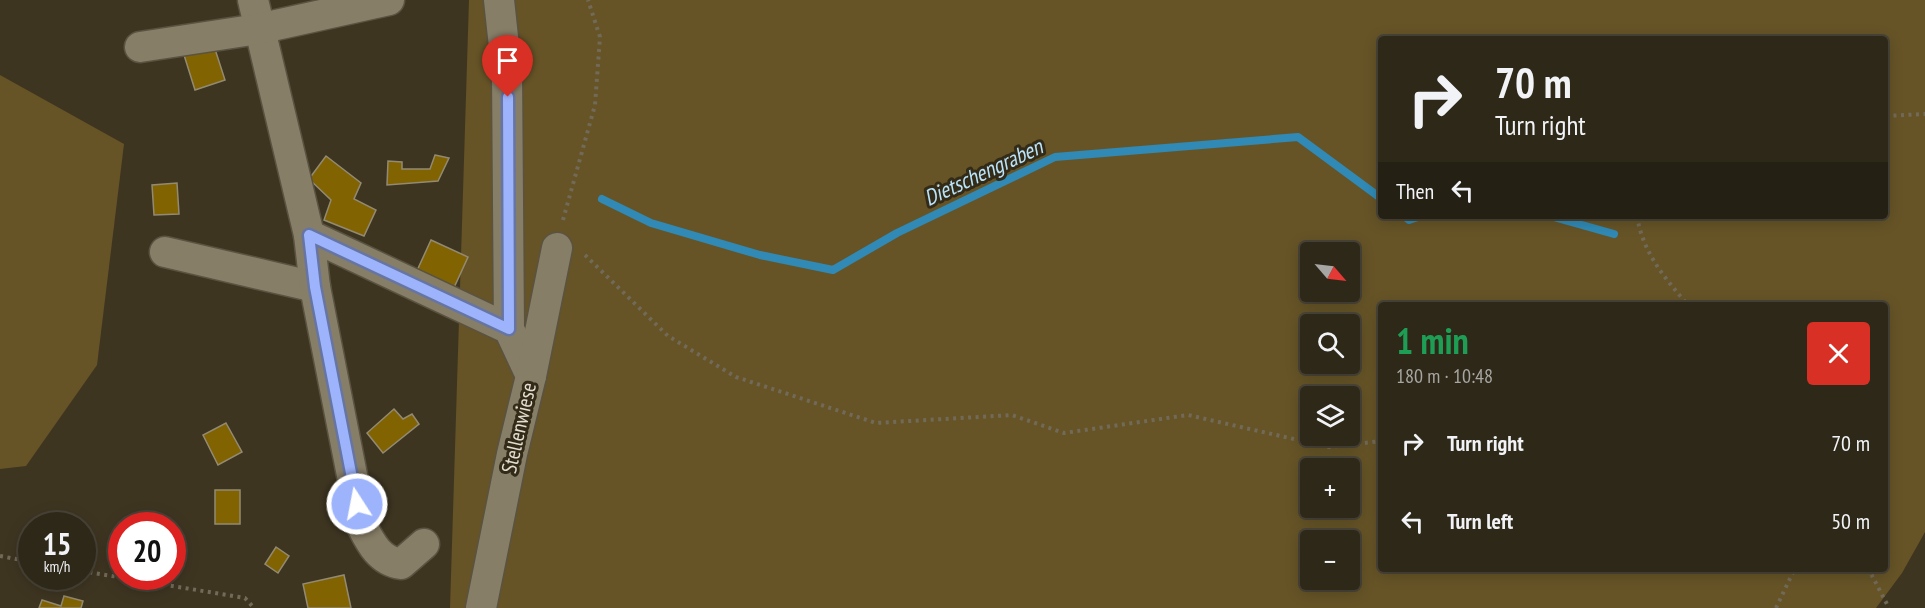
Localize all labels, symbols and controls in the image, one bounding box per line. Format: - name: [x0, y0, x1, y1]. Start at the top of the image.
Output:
- pin: [482, 35, 533, 97]
- icon: arrive: [491, 44, 524, 77]
- text: 70 m: [1495, 55, 1572, 110]
- icon: right: [1396, 60, 1474, 138]
- text: Turn right: [1495, 108, 1586, 142]
- water label: Dietschengraben: [919, 132, 1048, 212]
- icon: left: [1446, 174, 1479, 207]
- text: Then: [1396, 177, 1434, 205]
- north arrow: [1300, 242, 1360, 302]
- map controls: [1300, 242, 1360, 590]
- button: search: [1300, 314, 1360, 374]
- text: 1 min: [1396, 317, 1469, 364]
- button: close: [1807, 322, 1870, 385]
- text: 180 m · 10:48: [1396, 363, 1493, 389]
- street label: Stellenwiese: [495, 380, 542, 476]
- button: layers: [1300, 386, 1360, 446]
- icon: right: [1396, 427, 1429, 460]
- text: Turn right: [1447, 429, 1524, 457]
- text: 70 m: [1831, 429, 1870, 457]
- button: +: [1300, 458, 1360, 518]
- position arrow: [325, 472, 389, 536]
- icon: left: [1396, 505, 1429, 538]
- text: Turn left: [1447, 507, 1513, 535]
- text: 50 m: [1831, 507, 1870, 535]
- speed limit sign: 20: [108, 512, 186, 590]
- text: 15: [43, 524, 71, 563]
- button: −: [1300, 530, 1360, 590]
- text: km/h: [44, 557, 70, 576]

